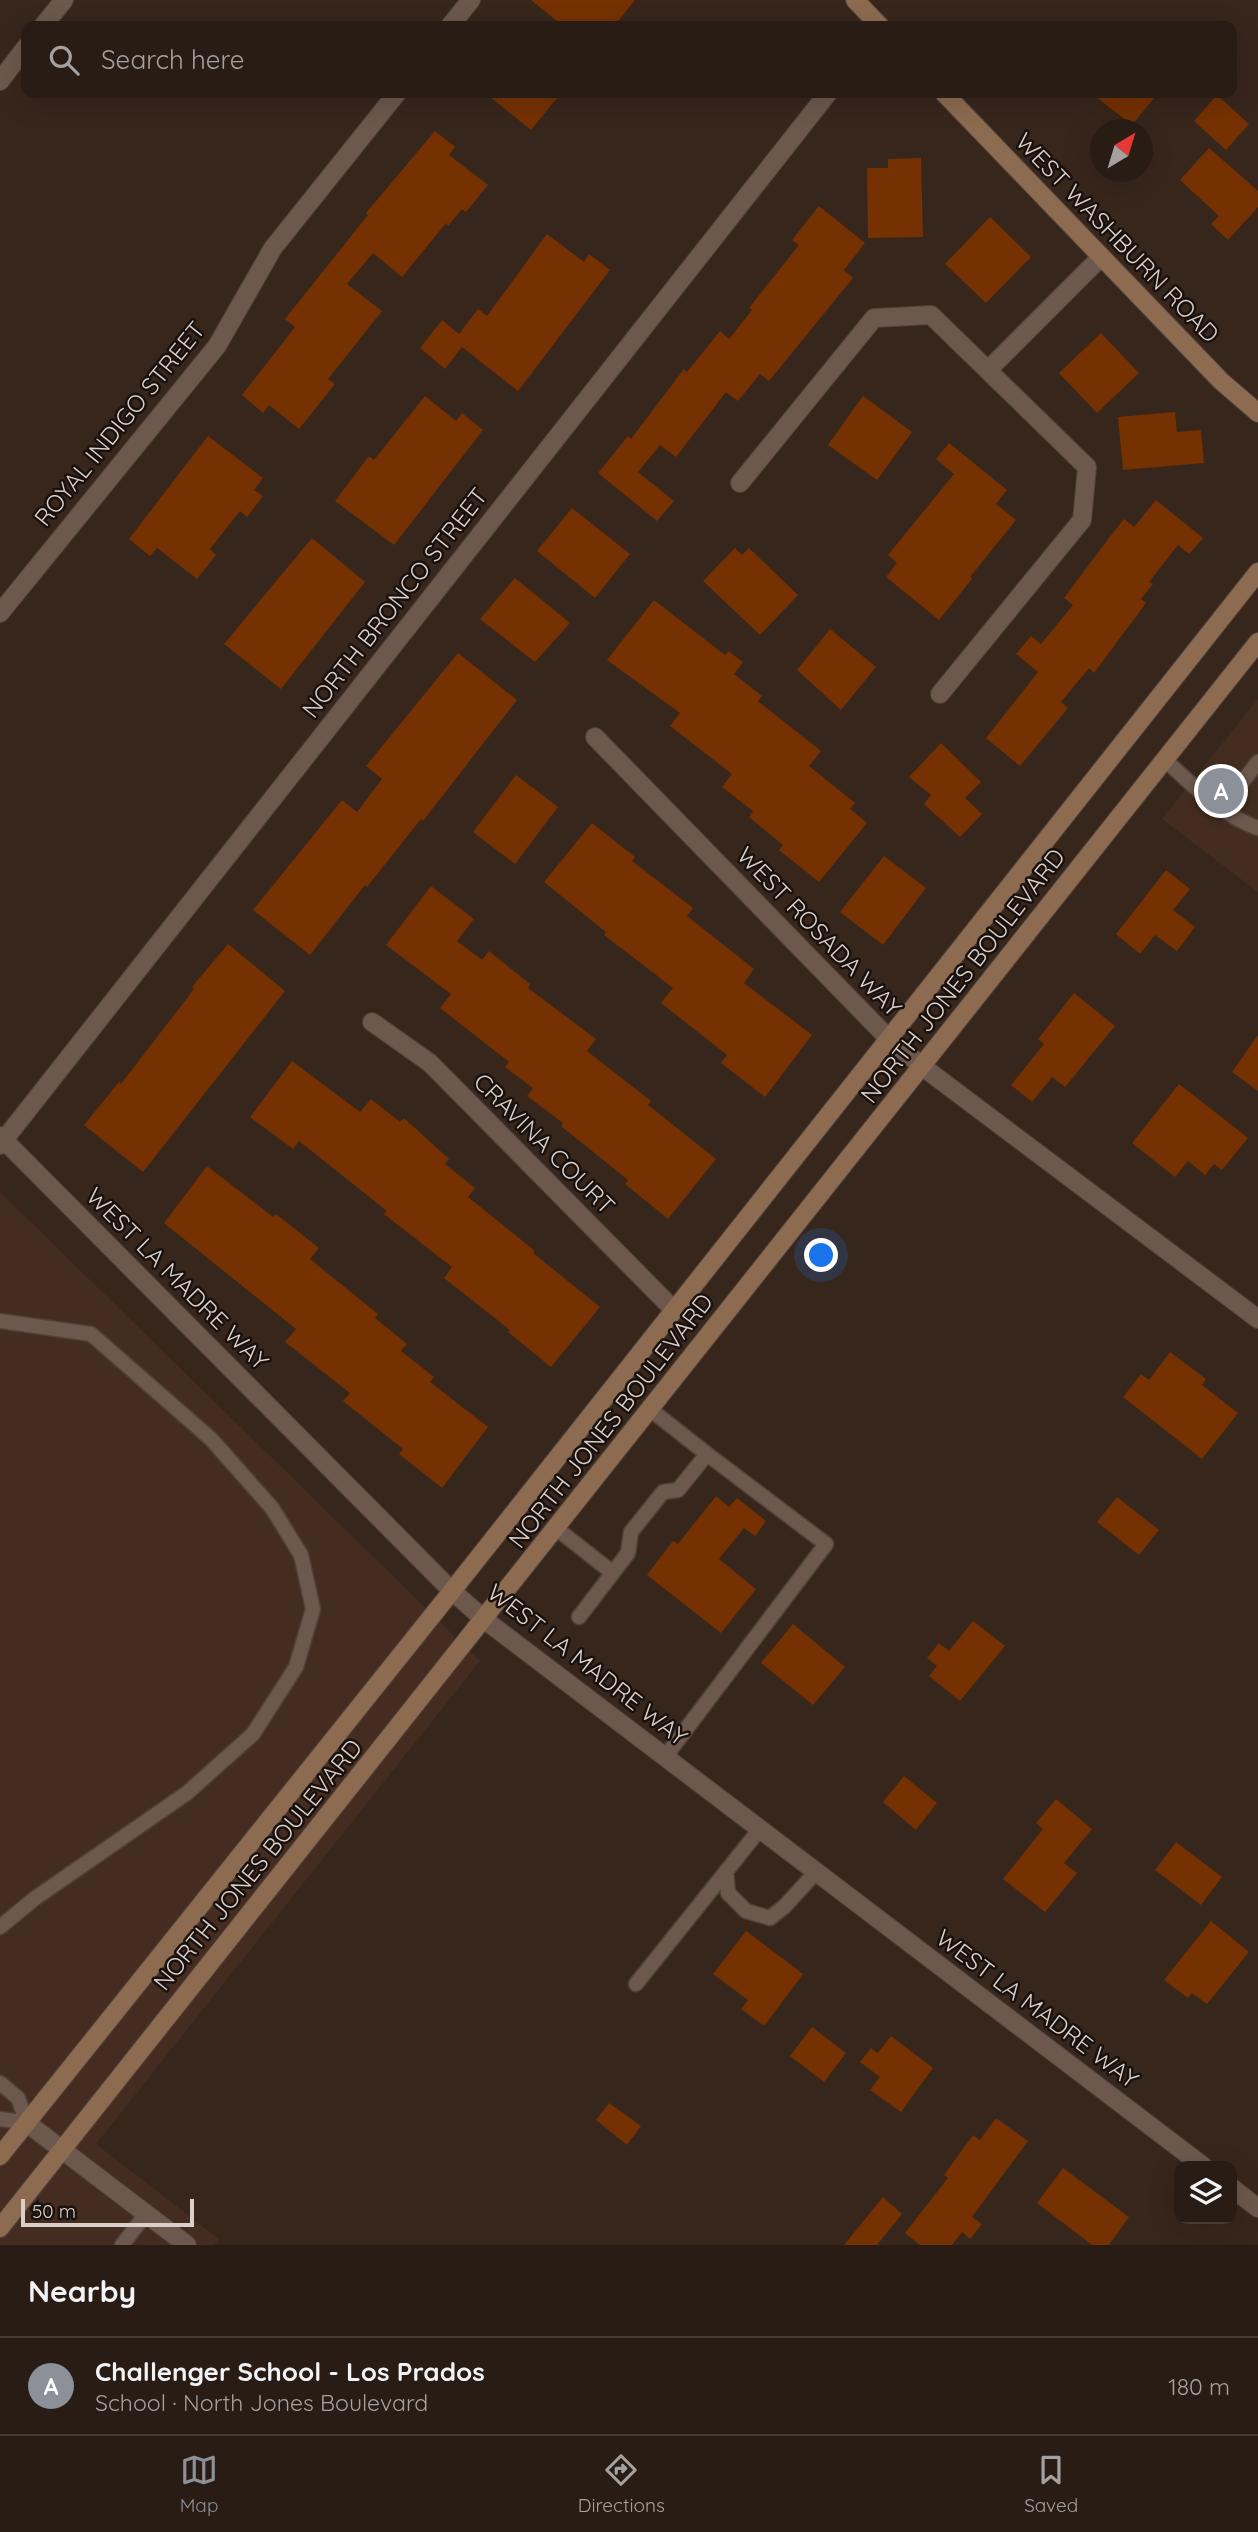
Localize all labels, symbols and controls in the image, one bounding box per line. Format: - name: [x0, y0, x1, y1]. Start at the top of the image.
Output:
- search box: [21, 21, 1237, 98]
- icon: search: [45, 41, 83, 79]
- text: Search here: [101, 43, 245, 76]
- north arrow: [1090, 119, 1153, 182]
- street label: WEST WASHBURN ROAD: [1010, 126, 1226, 348]
- street label: ROYAL INDIGO STREET: [27, 315, 211, 532]
- street label: NORTH BRONCO STREET: [295, 481, 493, 723]
- pin: A: [1198, 765, 1244, 817]
- street label: WEST ROSADA WAY: [731, 840, 908, 1022]
- street label: NORTH JONES BOULEVARD: [854, 842, 1071, 1109]
- street label: CRAVINA COURT: [468, 1066, 622, 1220]
- street label: WEST LA MADRE WAY: [80, 1181, 275, 1376]
- your location: [804, 1238, 838, 1272]
- street label: NORTH JONES BOULEVARD: [502, 1287, 719, 1554]
- street label: WEST LA MADRE WAY: [482, 1577, 694, 1752]
- street label: NORTH JONES BOULEVARD: [147, 1733, 368, 1996]
- street label: WEST LA MADRE WAY: [930, 1922, 1145, 2094]
- map controls: [1174, 2161, 1237, 2224]
- button: layers: [1174, 2161, 1237, 2224]
- scale bar: [21, 2196, 194, 2228]
- text: 50 m: [32, 2199, 76, 2223]
- text: Nearby: [28, 2272, 136, 2310]
- text: Challenger School - Los Prados: [95, 2355, 485, 2388]
- text: A: [44, 2372, 58, 2401]
- text: 180 m: [1168, 2372, 1230, 2401]
- text: School · North Jones Boulevard: [95, 2388, 428, 2417]
- tab: Map: [180, 2451, 218, 2517]
- tab: Directions: [578, 2451, 665, 2517]
- tab: Saved: [1024, 2451, 1078, 2517]

